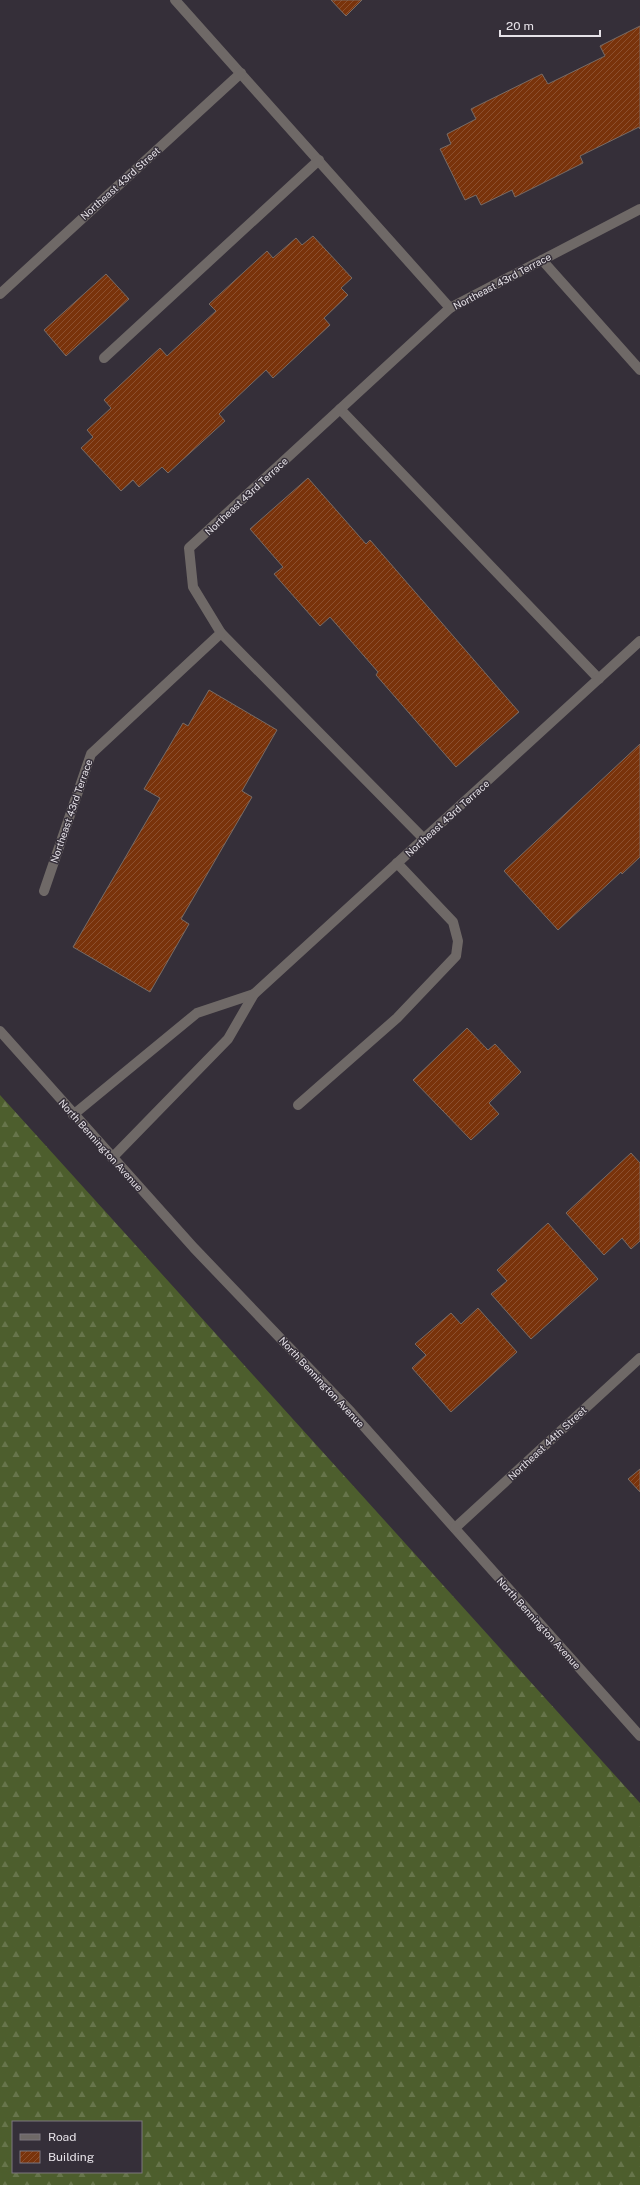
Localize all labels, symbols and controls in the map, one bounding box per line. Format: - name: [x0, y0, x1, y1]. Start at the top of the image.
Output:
- scale bar: [500, 12, 600, 38]
- text: 20 m: [506, 19, 534, 33]
- street label: Northeast 43rd Street: [78, 144, 162, 222]
- street label: Northeast 43rd Terrace: [451, 250, 553, 312]
- street label: Northeast 43rd Terrace: [202, 454, 290, 538]
- street label: Northeast 43rd Terrace: [48, 757, 94, 864]
- street label: Northeast 43rd Terrace: [403, 777, 492, 859]
- street label: North Bennington Avenue: [57, 1097, 146, 1194]
- street label: North Bennington Avenue: [277, 1334, 367, 1430]
- street label: Northeast 44th Street: [505, 1404, 589, 1482]
- street label: North Bennington Avenue: [495, 1575, 584, 1672]
- legend: [12, 2121, 142, 2173]
- text: Road: [48, 2130, 76, 2144]
- text: Building: [48, 2150, 94, 2164]

